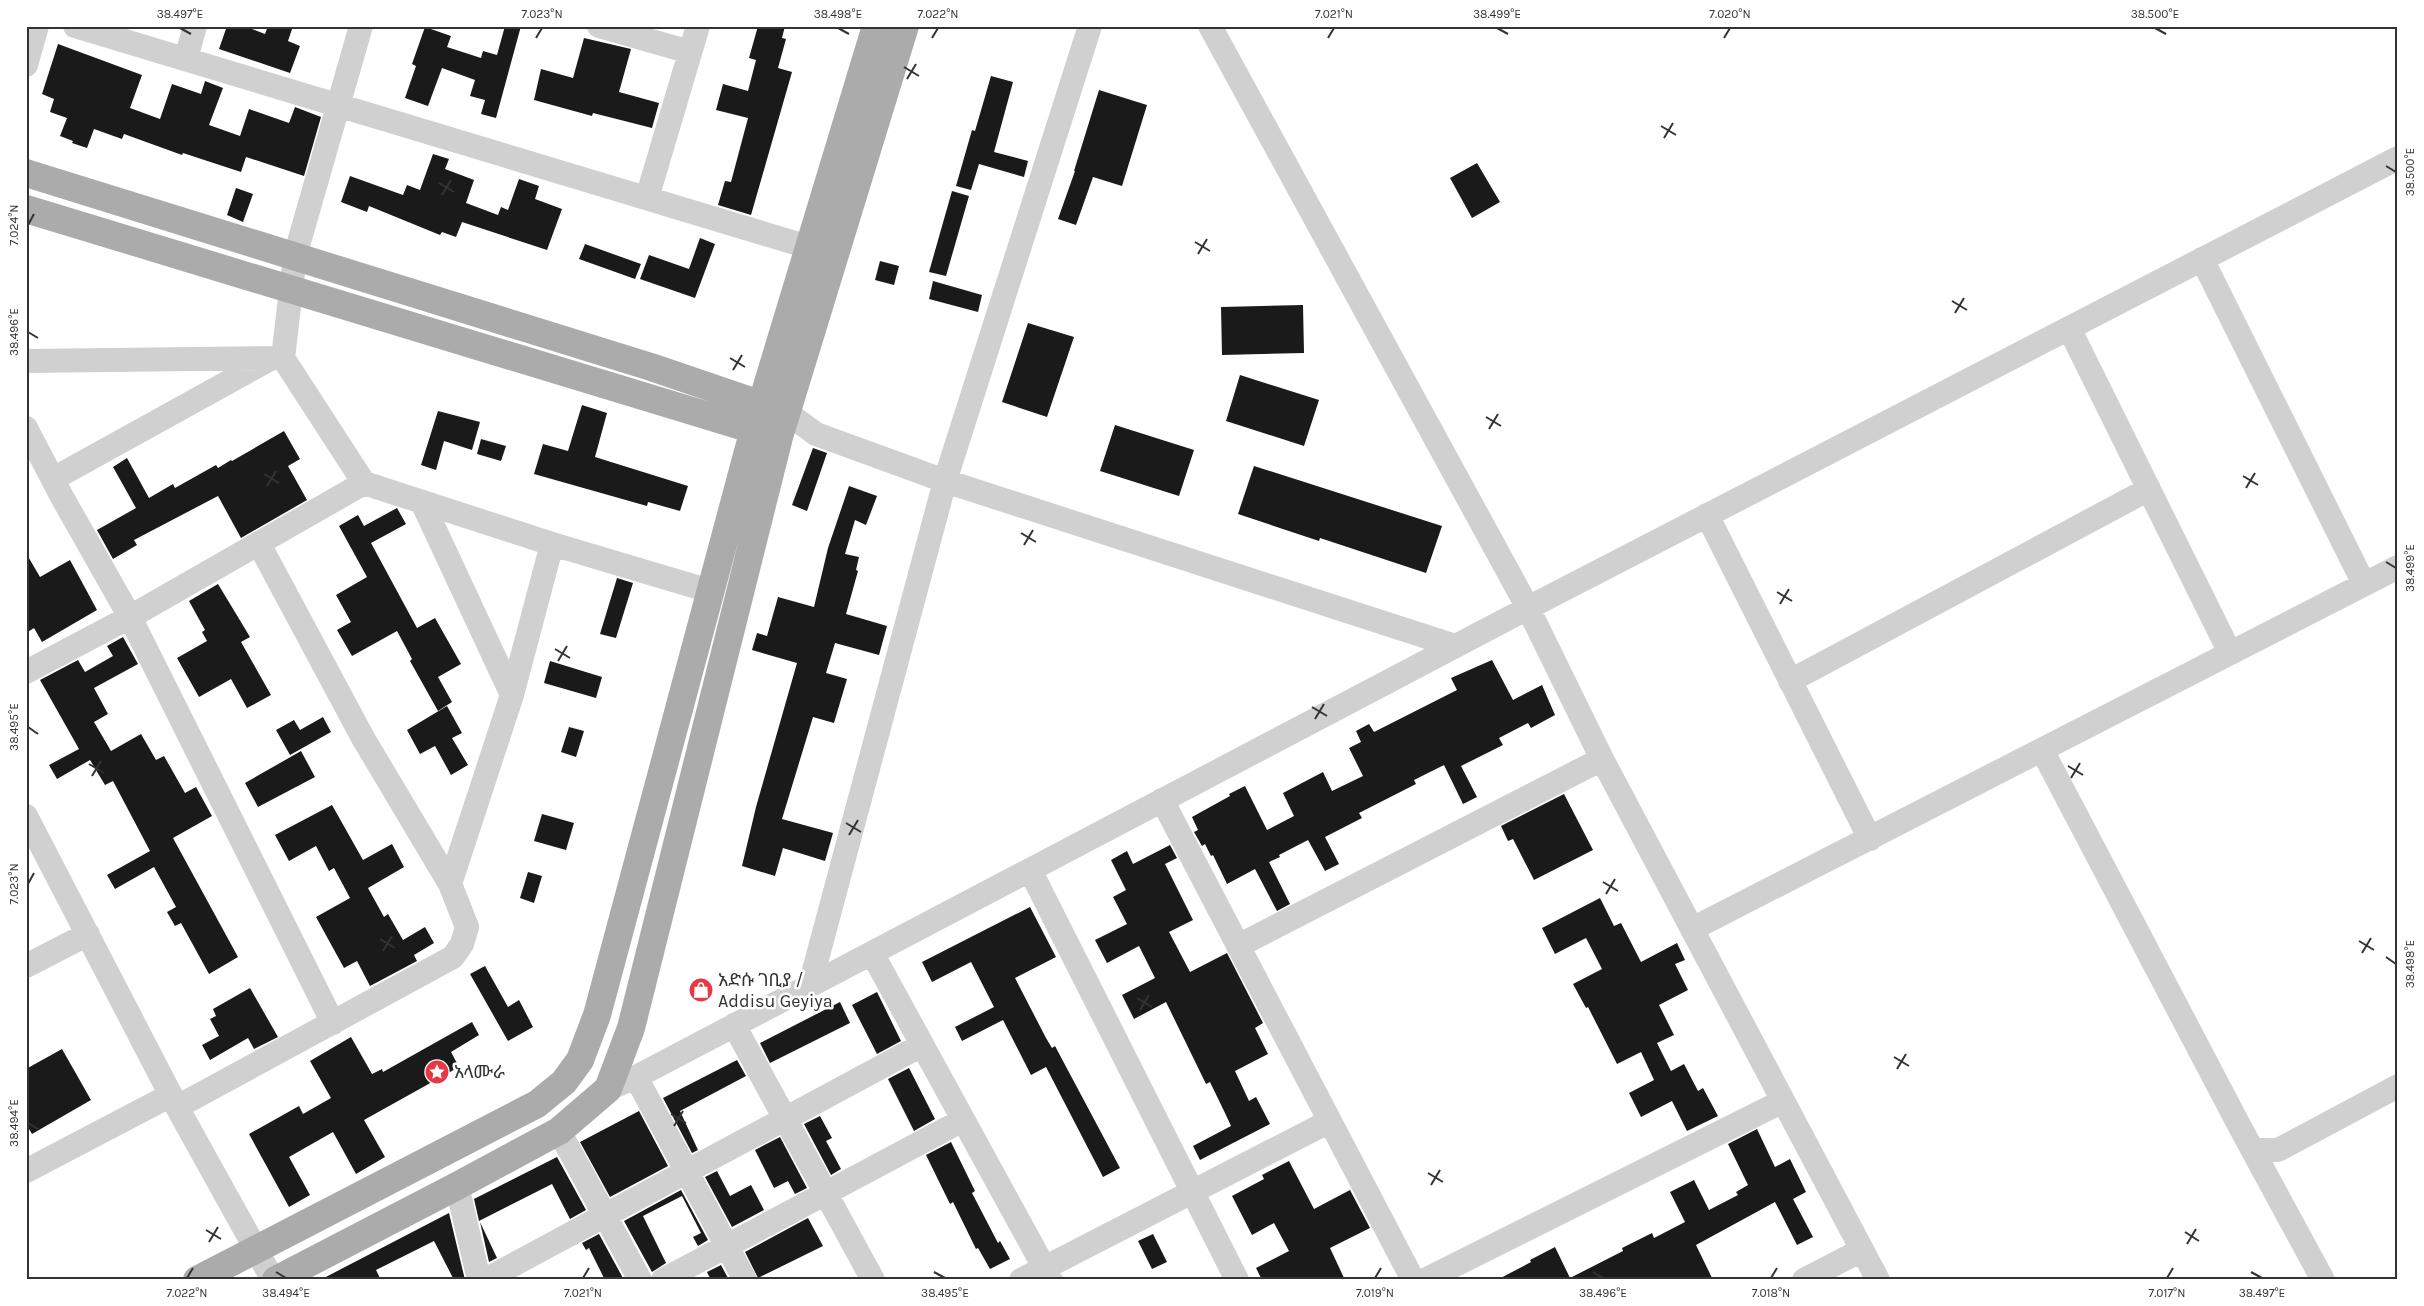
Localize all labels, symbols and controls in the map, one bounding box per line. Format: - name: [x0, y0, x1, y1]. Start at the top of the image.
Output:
- text: 38.497°E: [157, 7, 203, 21]
- text: 7.023°N: [521, 7, 563, 21]
- text: 38.498°E: [814, 7, 862, 21]
- text: 7.022°N: [917, 7, 959, 21]
- text: 7.021°N: [1315, 7, 1353, 21]
- text: 38.499°E: [1473, 7, 1521, 21]
- text: 7.020°N: [1709, 7, 1751, 21]
- text: 38.500°E: [2131, 7, 2179, 21]
- text: 38.500°E: [2403, 148, 2417, 196]
- text: 7.024°N: [7, 205, 21, 245]
- text: 38.496°E: [7, 308, 21, 356]
- text: 38.499°E: [2403, 544, 2417, 592]
- text: 38.495°E: [7, 703, 21, 751]
- text: 7.023°N: [7, 863, 21, 905]
- text: 38.498°E: [2403, 940, 2417, 988]
- place label: አድሱ ገቢያ / Addisu Geyiya: [718, 969, 833, 1012]
- shop icon: አድሱ ገቢያ / Addisu Geyiya: [688, 977, 714, 1003]
- place icon: አላሙራ: [424, 1059, 450, 1085]
- place label: አላሙራ: [454, 1061, 505, 1083]
- text: 38.494°E: [7, 1099, 21, 1147]
- text: 7.022°N: [166, 1286, 208, 1300]
- text: 38.494°E: [262, 1286, 310, 1300]
- text: 7.021°N: [564, 1286, 602, 1300]
- text: 38.495°E: [921, 1286, 969, 1300]
- text: 7.019°N: [1356, 1286, 1394, 1300]
- text: 38.496°E: [1579, 1286, 1627, 1300]
- text: 7.018°N: [1752, 1286, 1790, 1300]
- text: 7.017°N: [2149, 1286, 2185, 1300]
- text: 38.497°E: [2239, 1286, 2285, 1300]

